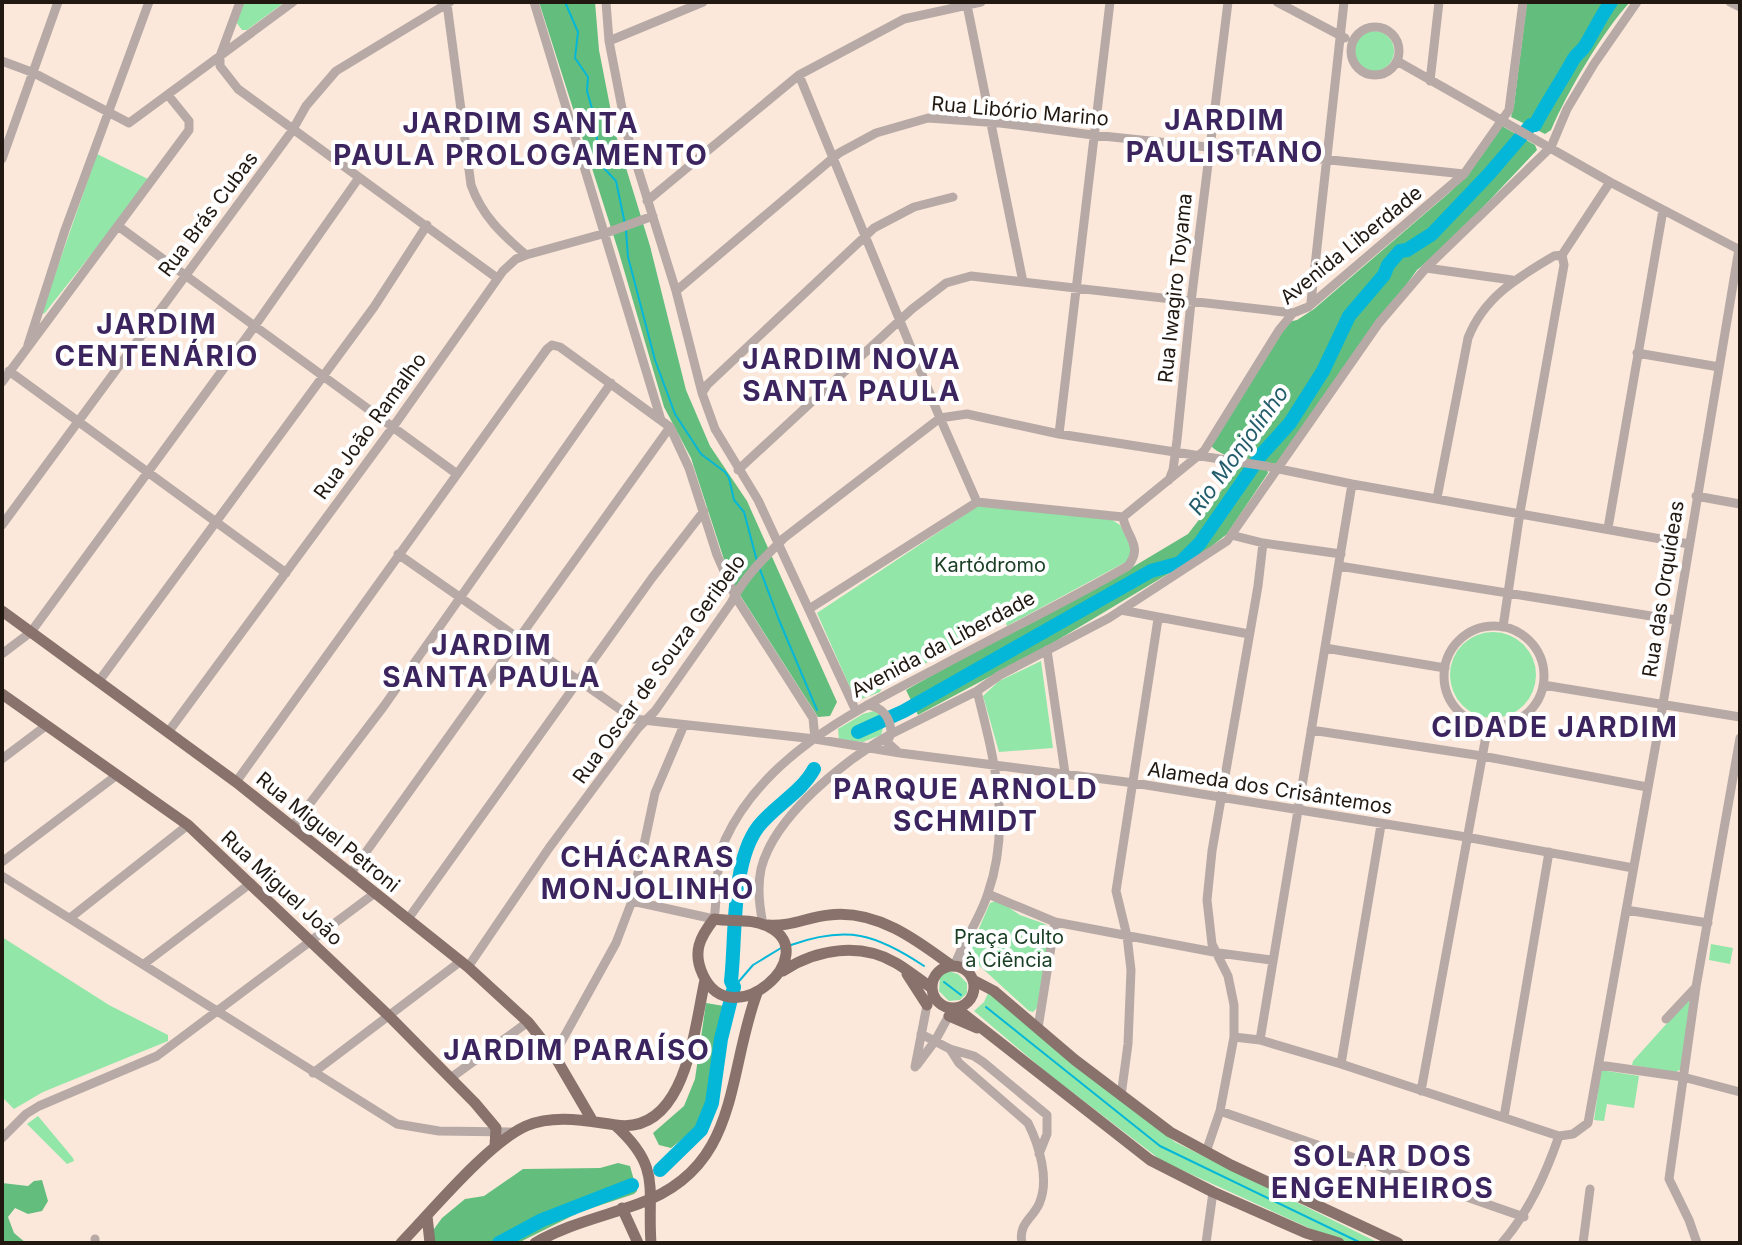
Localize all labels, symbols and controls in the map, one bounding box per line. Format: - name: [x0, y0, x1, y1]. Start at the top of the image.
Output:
- street label: Rua Libório Marino: [930, 91, 1110, 131]
- district label: JARDIM PAULISTANO: [1126, 103, 1324, 169]
- district label: JARDIM SANTA PAULA PROLOGAMENTO: [333, 106, 709, 172]
- street label: Rua Brás Cubas: [153, 147, 263, 281]
- street label: Avenida Liberdade: [1275, 180, 1427, 310]
- street label: Rua Iwagiro Toyama: [1153, 192, 1197, 384]
- district label: JARDIM CENTENÁRIO: [55, 307, 259, 373]
- district label: JARDIM NOVA SANTA PAULA: [742, 342, 962, 408]
- street label: Rua João Ramalho: [309, 348, 431, 504]
- water label: Rio Monjolinho: [1182, 380, 1294, 520]
- street label: Rua das Orquídeas: [1637, 499, 1689, 679]
- street label: Rua Oscar de Souza Geribelo: [568, 550, 750, 788]
- park label: Kartódromo: [934, 553, 1046, 577]
- street label: Avenida da Liberdade: [847, 585, 1039, 703]
- district label: JARDIM SANTA PAULA: [382, 628, 602, 694]
- district label: CIDADE JARDIM: [1431, 710, 1679, 744]
- street label: Alameda dos Crisântemos: [1146, 757, 1394, 819]
- street label: Rua Miguel Petroni: [252, 767, 404, 897]
- district label: PARQUE ARNOLD SCHMIDT: [833, 772, 1099, 838]
- street label: Rua Miguel João: [216, 826, 348, 950]
- district label: CHÁCARAS MONJOLINHO: [541, 839, 755, 906]
- park label: Praça Culto à Ciência: [954, 925, 1064, 972]
- district label: JARDIM PARAÍSO: [443, 1032, 711, 1067]
- district label: SOLAR DOS ENGENHEIROS: [1271, 1139, 1495, 1205]

